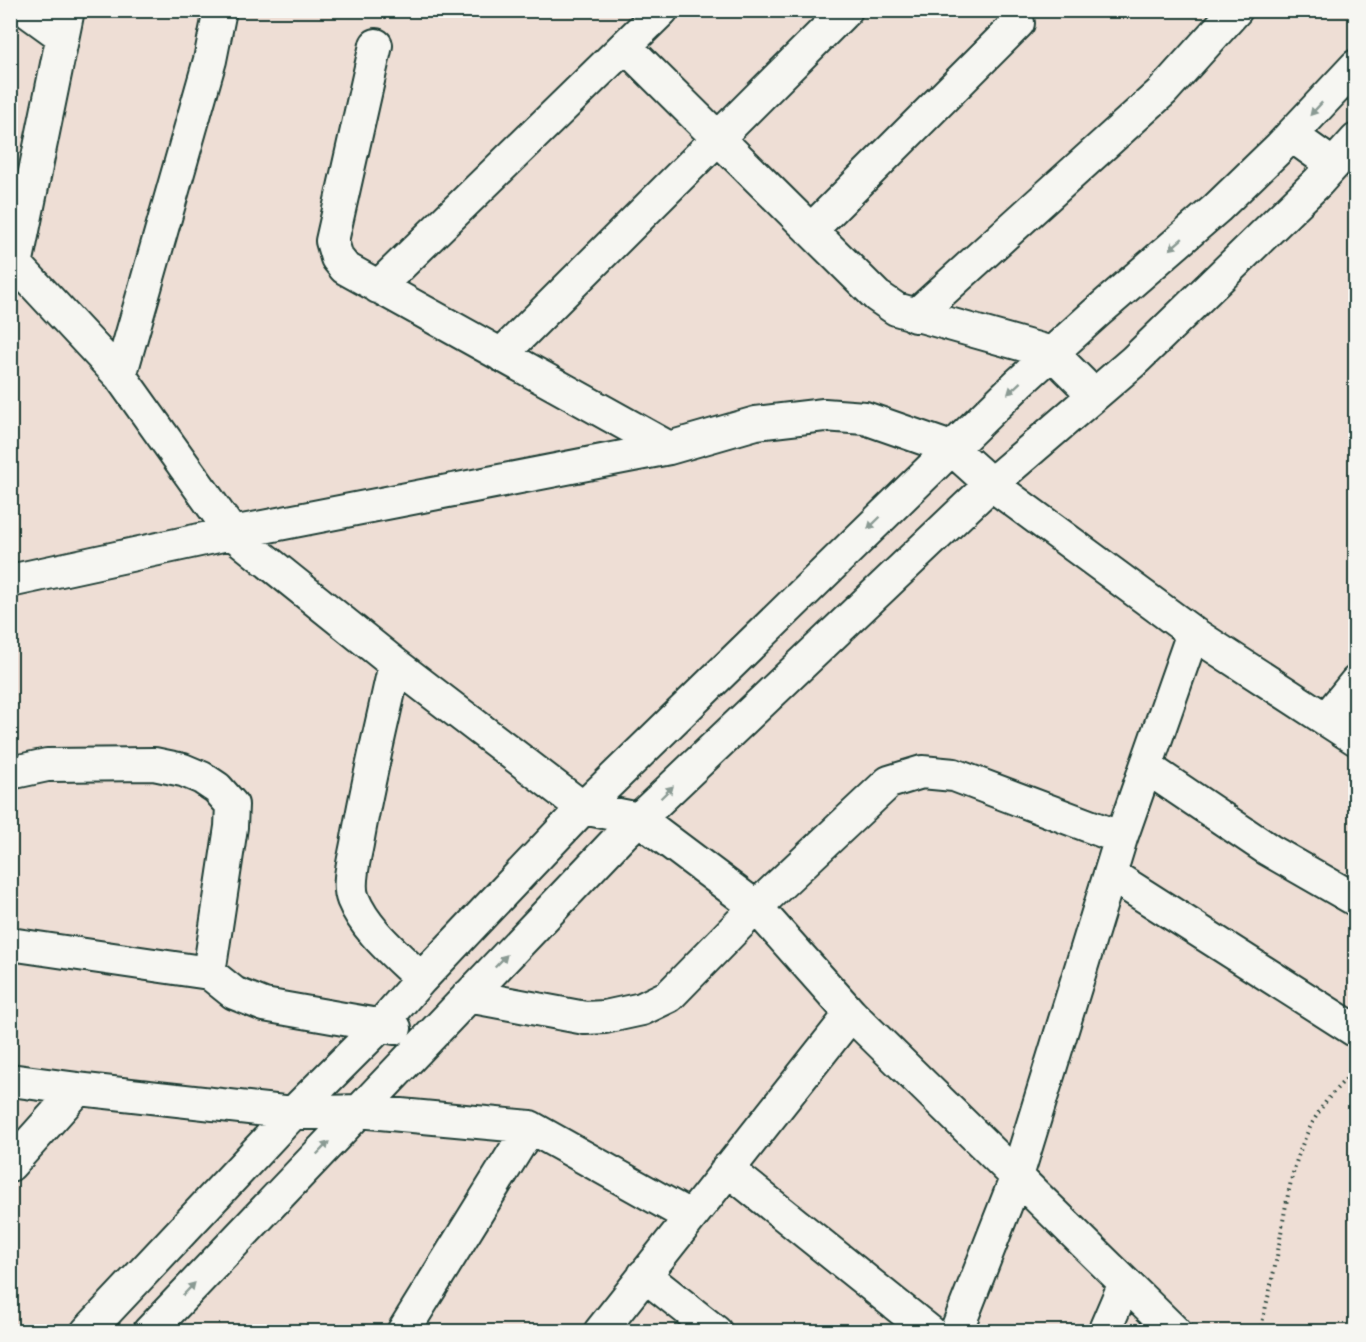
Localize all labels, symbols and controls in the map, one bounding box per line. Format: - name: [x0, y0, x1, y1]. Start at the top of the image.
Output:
- one-way arrow: [1309, 101, 1323, 115]
- one-way arrow: [1169, 237, 1184, 250]
- one-way arrow: [1007, 381, 1022, 395]
- one-way arrow: [868, 516, 882, 530]
- one-way arrow: [660, 785, 675, 799]
- one-way arrow: [494, 954, 508, 968]
- one-way arrow: [316, 1141, 330, 1155]
- one-way arrow: [182, 1282, 195, 1297]

